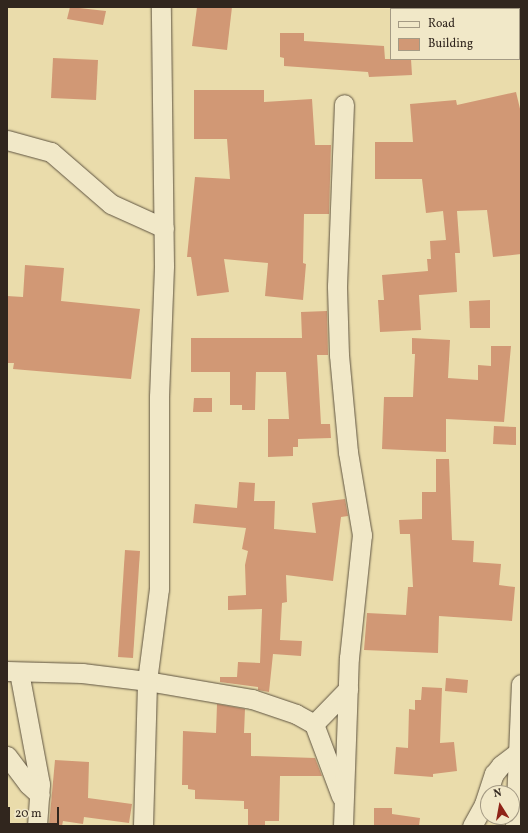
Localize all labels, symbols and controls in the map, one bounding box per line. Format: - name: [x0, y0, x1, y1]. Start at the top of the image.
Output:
- legend: [390, 8, 520, 60]
- text: Road: [428, 16, 455, 32]
- text: Building: [428, 36, 473, 52]
- north arrow: [480, 785, 520, 825]
- text: N: [492, 786, 503, 802]
- scale bar: [10, 799, 61, 825]
- text: 20 m: [15, 806, 42, 822]

